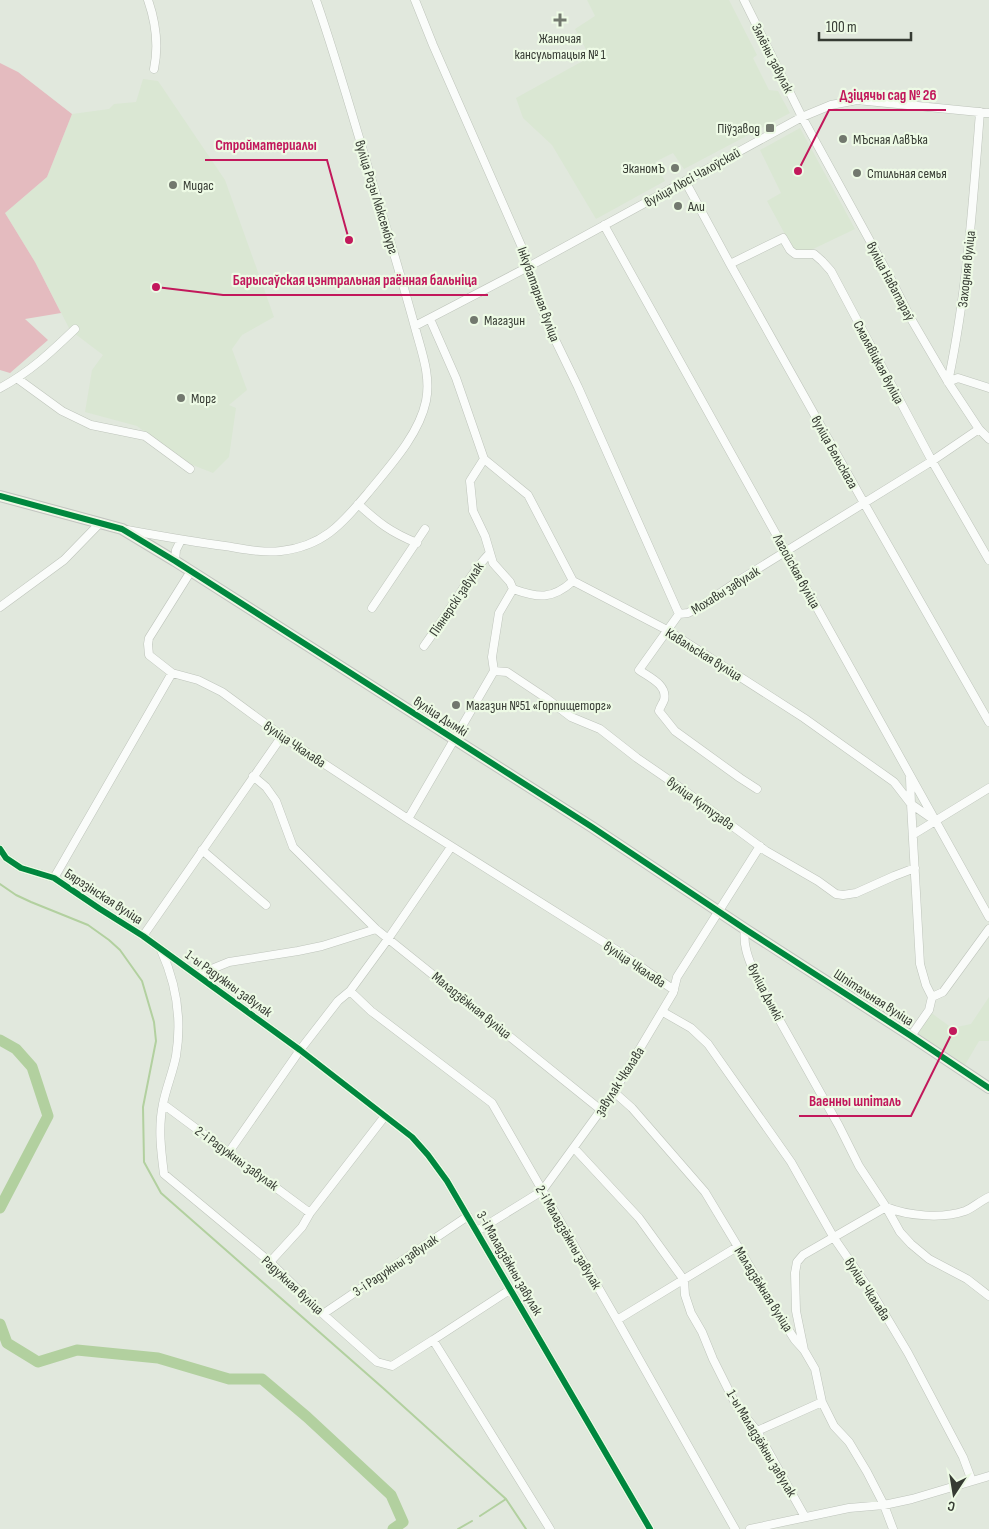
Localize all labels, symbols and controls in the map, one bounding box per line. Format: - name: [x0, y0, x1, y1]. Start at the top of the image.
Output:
- scale bar: [819, 10, 912, 42]
- marker: Жаночая кансультацыя № 1: [553, 13, 567, 27]
- text: 100 m: [826, 18, 857, 37]
- street label: Зялёны завулак: [748, 21, 798, 96]
- place label: Жаночая кансультацыя № 1: [514, 30, 606, 63]
- callout: Дзіцячы сад № 26: [829, 80, 946, 110]
- text: Дзіцячы сад № 26: [839, 86, 937, 105]
- place label: Піўзавод: [717, 120, 760, 137]
- marker: Піўзавод: [764, 122, 776, 134]
- callout: Стройматериалы: [205, 130, 327, 160]
- place label: МЪсная ЛавЪка: [853, 131, 928, 148]
- marker: МЪсная ЛавЪка: [837, 133, 849, 145]
- text: Стройматериалы: [215, 136, 317, 155]
- street label: вуліца Розы Люксембург: [351, 138, 402, 256]
- street label: вуліца Люсі Чалоўскай: [641, 144, 743, 211]
- place label: ЭканомЪ: [622, 160, 665, 177]
- marker: ЭканомЪ: [669, 162, 681, 174]
- place label: Стильная семья: [867, 165, 947, 182]
- marker: Стильная семья: [851, 167, 863, 179]
- place label: Мидас: [183, 177, 214, 194]
- marker: Мидас: [167, 179, 179, 191]
- place label: Али: [687, 198, 705, 215]
- marker: Али: [672, 200, 684, 212]
- street label: Заходняя вуліца: [954, 230, 979, 308]
- street label: вуліца Наватараў: [863, 239, 919, 324]
- street label: Інкубатарная вуліца: [514, 244, 564, 344]
- callout: Барысаўская цэнтральная раённая бальніца: [223, 265, 488, 295]
- text: Барысаўская цэнтральная раённая бальніца: [233, 271, 477, 290]
- place label: Магазин: [484, 312, 525, 329]
- marker: Магазин: [468, 314, 480, 326]
- street label: Смалявіцкая вуліца: [849, 318, 908, 407]
- place label: Морг: [191, 390, 216, 407]
- marker: Морг: [175, 392, 187, 404]
- street label: вуліца Бельскага: [808, 413, 862, 492]
- street label: Лагойская вуліца: [769, 530, 824, 611]
- street label: Піянерскі завулак: [425, 558, 488, 639]
- street label: Мохавы завулак: [688, 562, 763, 618]
- street label: Кавальская вуліца: [662, 624, 745, 685]
- street label: вуліца Дымкі: [410, 693, 471, 740]
- place label: Магазин №51 «Горпищеторг»: [466, 697, 612, 714]
- marker: Магазин №51 «Горпищеторг»: [450, 699, 462, 711]
- street label: вуліца Чкалава: [260, 717, 329, 771]
- street label: вуліца Кутузава: [664, 773, 738, 834]
- street label: Бярэзінская вуліца: [61, 865, 146, 928]
- street label: вуліца Чкалава: [600, 937, 669, 991]
- street label: 1-ы Радужны завулак: [182, 946, 276, 1021]
- street label: вуліца Дымкі: [744, 961, 787, 1024]
- street label: Шпітальная вуліца: [831, 965, 917, 1030]
- street label: Маладзёжная вуліца: [429, 968, 515, 1043]
- street label: завулак Чкалава: [591, 1044, 648, 1119]
- callout: Ваенны шпіталь: [799, 1086, 911, 1116]
- text: Ваенны шпіталь: [809, 1092, 901, 1111]
- street label: 2-і Радужны завулак: [192, 1122, 282, 1195]
- street label: 2-і Маладзёжны завулак: [532, 1182, 606, 1293]
- street label: 3-і Маладзёжны завулак: [473, 1208, 547, 1319]
- street label: 3-і Радужны завулак: [349, 1230, 442, 1300]
- street label: Маладзёжная вуліца: [731, 1244, 797, 1335]
- street label: Радужная вуліца: [258, 1252, 327, 1318]
- street label: вуліца Чкалава: [841, 1255, 894, 1324]
- street label: 1-ы Маладзёжны завулак: [723, 1387, 801, 1500]
- north arrow: [929, 1469, 979, 1519]
- text: С: [946, 1497, 957, 1515]

